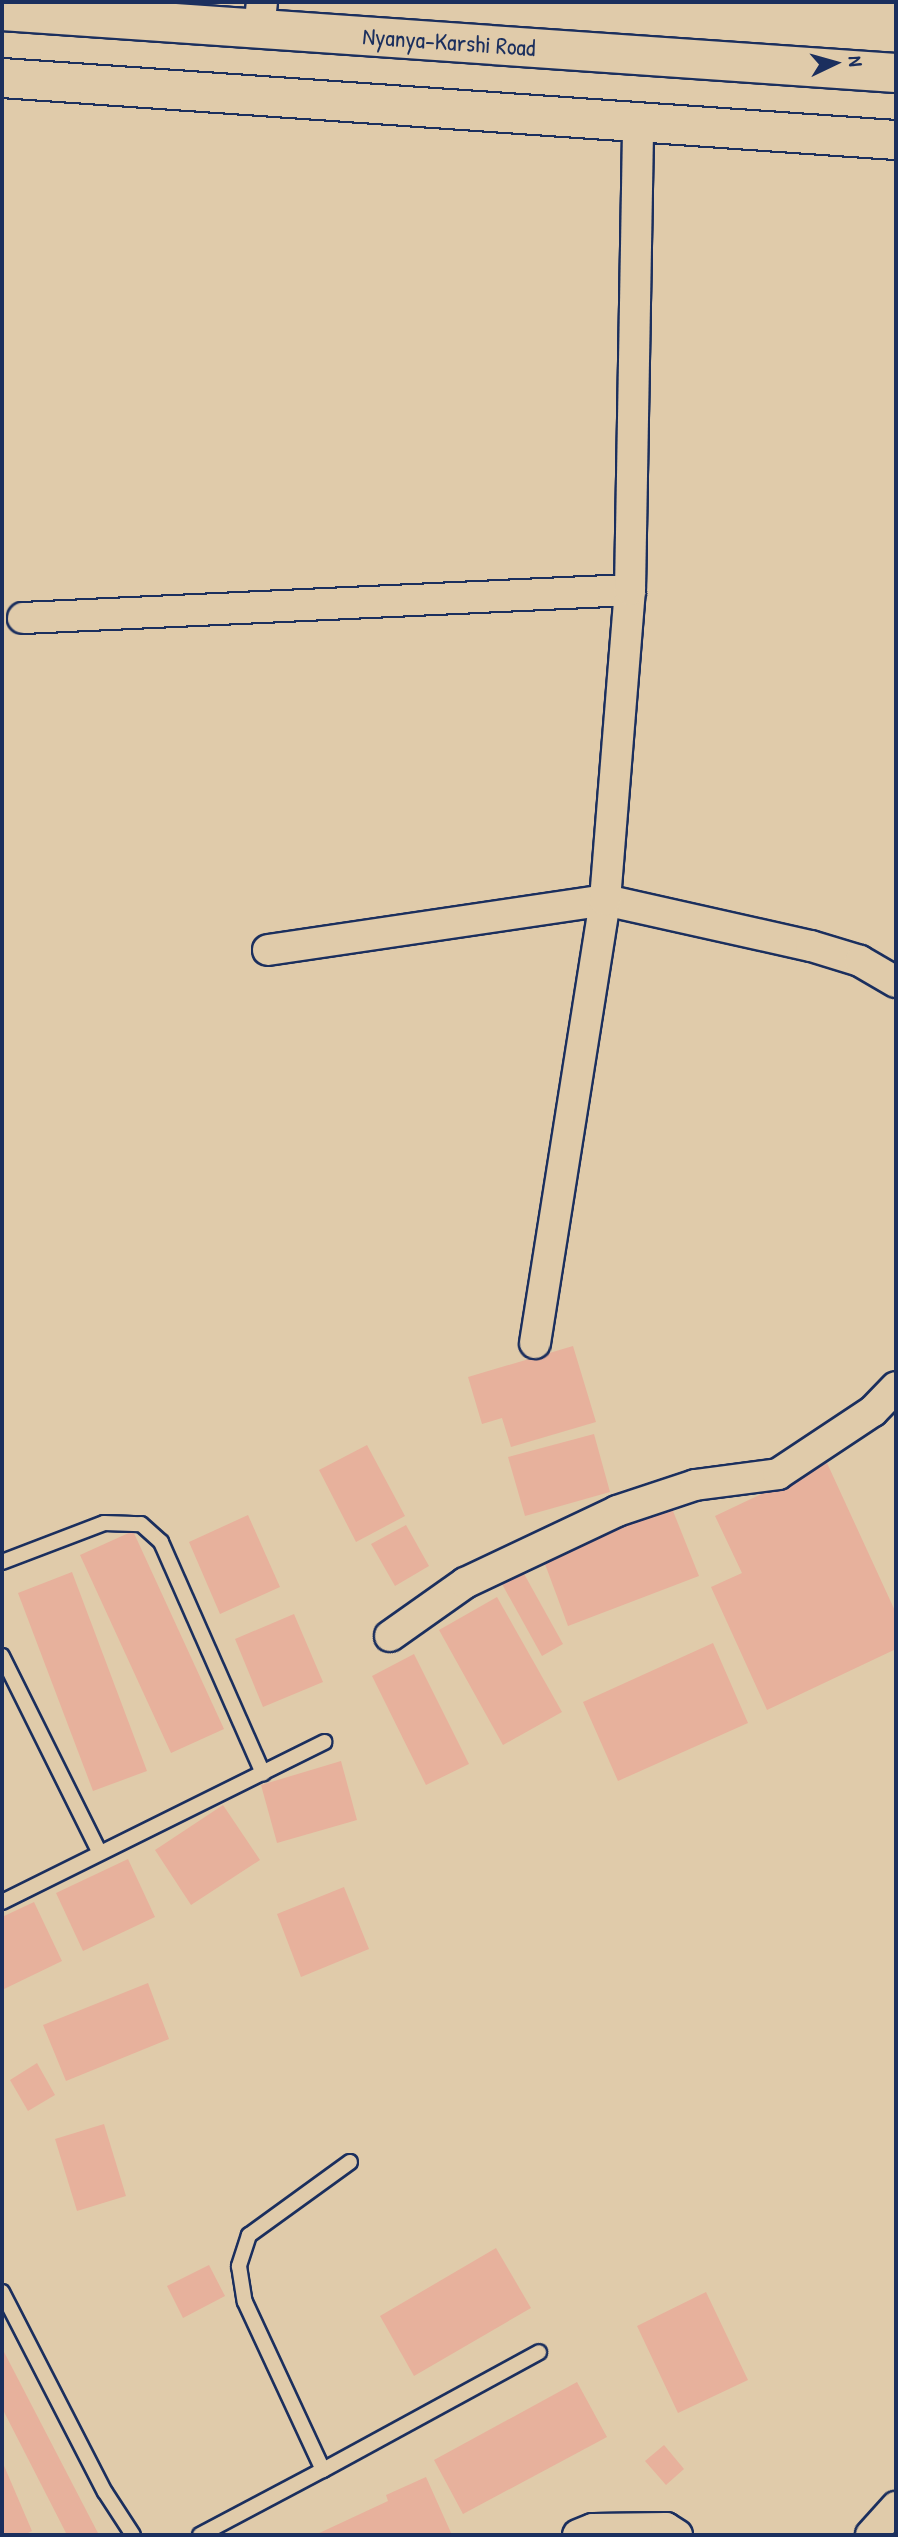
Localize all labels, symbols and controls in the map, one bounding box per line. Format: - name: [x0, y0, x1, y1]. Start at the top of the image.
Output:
- street label: Nyanya-Karshi Road: [362, 22, 536, 62]
- north arrow: [800, 28, 870, 98]
- text: N: [843, 55, 869, 67]

